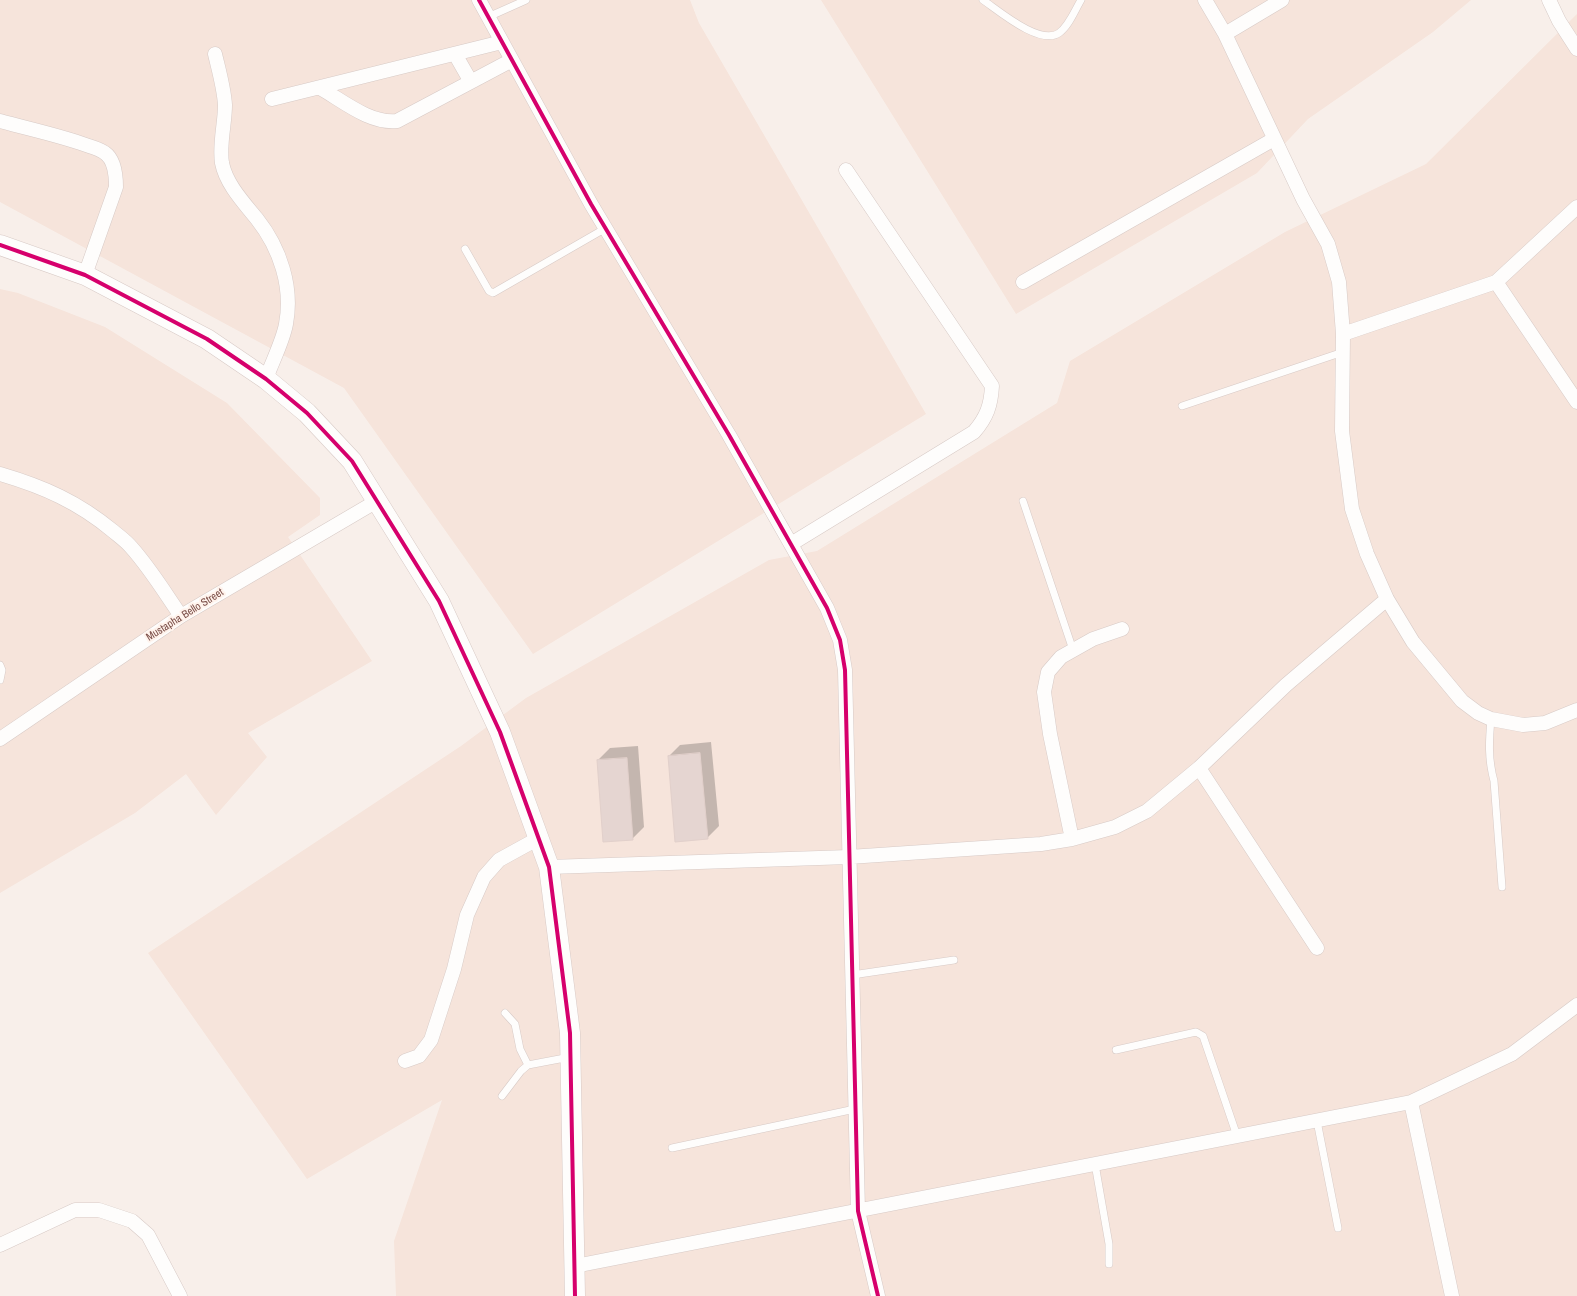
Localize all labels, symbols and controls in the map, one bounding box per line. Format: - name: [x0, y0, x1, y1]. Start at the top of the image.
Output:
- street label: Mustapha Bello Street: [144, 586, 226, 644]

